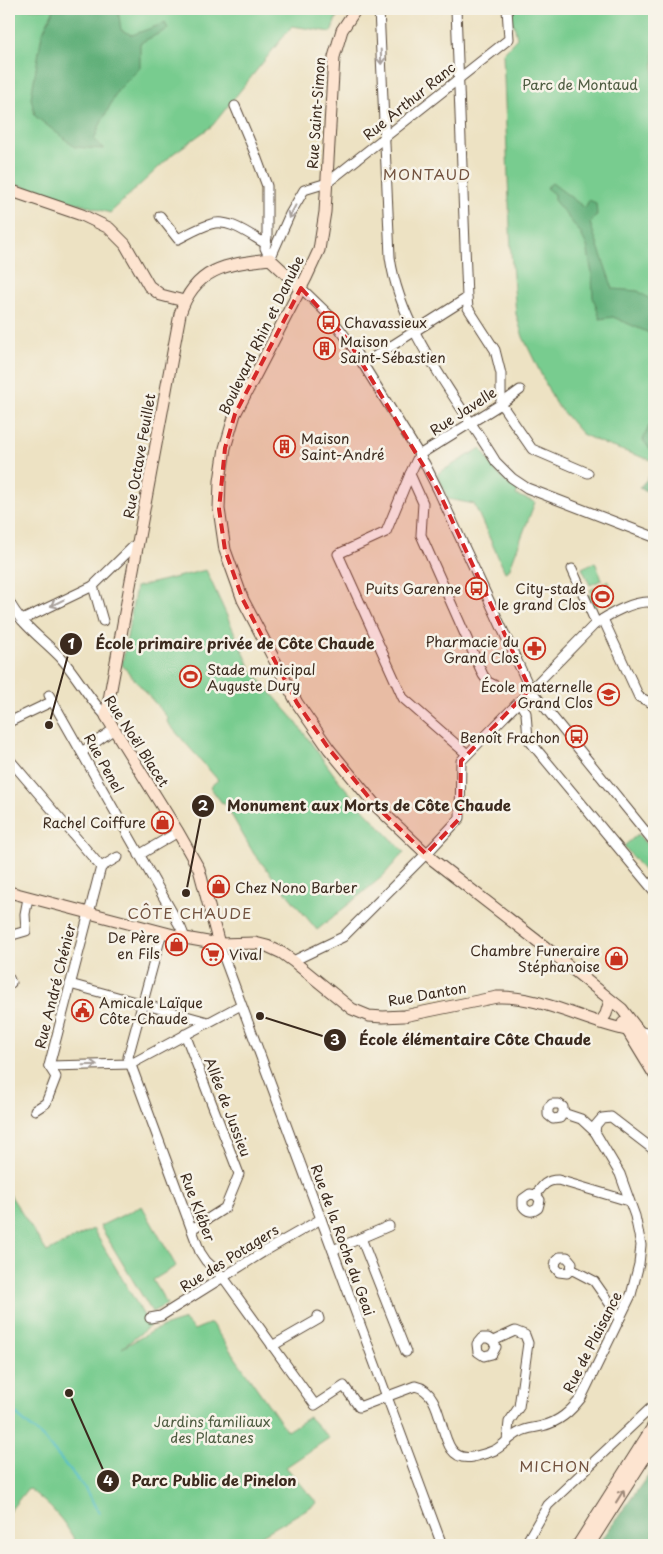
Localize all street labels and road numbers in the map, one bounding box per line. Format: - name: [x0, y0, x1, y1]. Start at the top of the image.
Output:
- street label: Rue Saint-Simon: [302, 56, 330, 170]
- street label: Rue Arthur Ranc: [358, 57, 460, 145]
- street label: Boulevard Rhin et Danube: [213, 252, 309, 418]
- street label: Rue Javelle: [426, 381, 501, 440]
- street label: Rue Octave Feuillet: [118, 392, 160, 520]
- street label: Rue Noël Blacet: [100, 691, 175, 791]
- street label: Rue Penel: [79, 730, 129, 796]
- street label: Rue André Chénier: [29, 921, 81, 1051]
- street label: Rue Danton: [386, 977, 468, 1011]
- street label: Allée de Jussieu: [199, 1054, 257, 1160]
- street label: Rue de la Roche du Geai: [306, 1161, 380, 1319]
- street label: Rue Kléber: [175, 1169, 221, 1245]
- street label: Rue des Potagers: [175, 1219, 283, 1297]
- street label: Rue de Plaisance: [557, 1287, 627, 1396]

